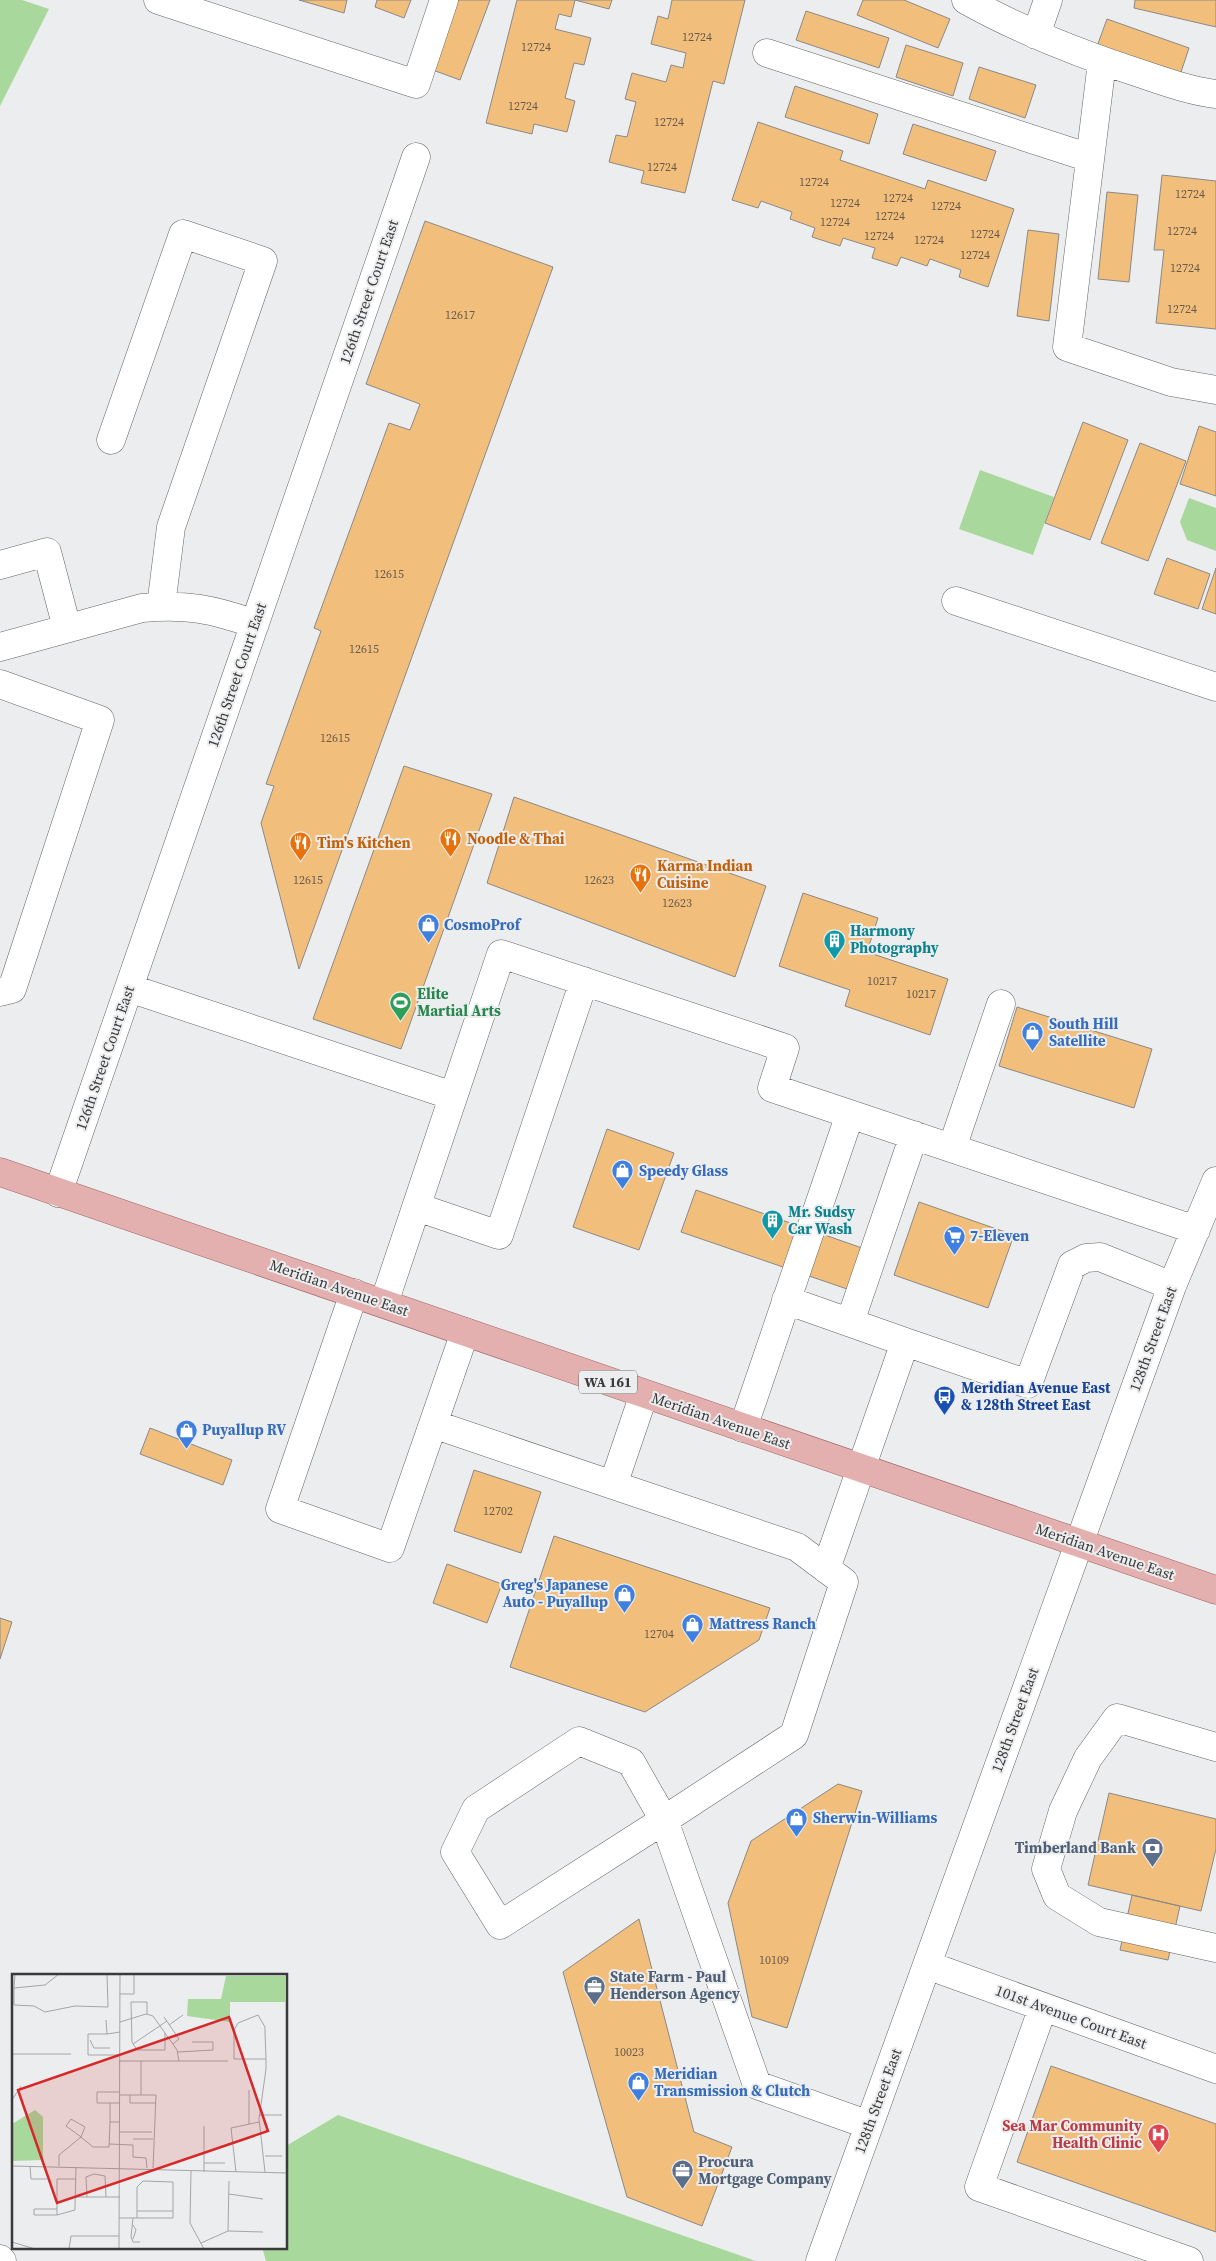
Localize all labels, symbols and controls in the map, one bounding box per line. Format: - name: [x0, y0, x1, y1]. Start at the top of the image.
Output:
- house number: 12724: [682, 29, 712, 45]
- house number: 12724: [521, 39, 551, 55]
- house number: 12724: [508, 98, 538, 114]
- house number: 12724: [654, 114, 684, 130]
- house number: 12724: [647, 159, 677, 175]
- house number: 12724: [799, 174, 829, 190]
- house number: 12724: [1175, 186, 1205, 202]
- house number: 12724: [883, 190, 913, 206]
- house number: 12724: [830, 195, 860, 211]
- house number: 12724: [931, 198, 961, 214]
- house number: 12724: [875, 208, 905, 224]
- house number: 12724: [820, 214, 850, 230]
- street label: 126th Street Court East: [334, 217, 403, 367]
- house number: 12724: [1167, 223, 1197, 239]
- house number: 12724: [970, 226, 1000, 242]
- house number: 12724: [864, 228, 894, 244]
- house number: 12724: [914, 232, 944, 248]
- house number: 12724: [960, 247, 990, 263]
- house number: 12724: [1170, 260, 1200, 276]
- house number: 12724: [1167, 301, 1197, 317]
- house number: 12617: [445, 307, 475, 323]
- house number: 12615: [374, 566, 404, 582]
- street label: 126th Street Court East: [202, 600, 271, 750]
- house number: 12615: [349, 641, 379, 657]
- house number: 12615: [320, 730, 350, 746]
- restaurant icon: Noodle & Thai: [439, 827, 463, 858]
- place label: Noodle & Thai: [467, 828, 565, 849]
- restaurant icon: Tim's Kitchen: [289, 831, 313, 862]
- place label: Tim's Kitchen: [317, 832, 411, 853]
- place label: Karma Indian Cuisine: [657, 855, 753, 893]
- restaurant icon: Karma Indian Cuisine: [629, 863, 653, 894]
- house number: 12615: [293, 872, 323, 888]
- house number: 12623: [584, 872, 614, 888]
- house number: 12623: [662, 895, 692, 911]
- shop icon: CosmoProf: [416, 913, 440, 944]
- place label: CosmoProf: [444, 914, 522, 935]
- place label: Harmony Photography: [850, 920, 939, 958]
- building icon: Harmony Photography: [822, 928, 846, 959]
- house number: 10217: [867, 973, 897, 989]
- street label: 126th Street Court East: [70, 983, 139, 1133]
- place label: Elite Martial Arts: [417, 983, 501, 1021]
- house number: 10217: [906, 986, 936, 1002]
- sports icon: Elite Martial Arts: [389, 991, 413, 1022]
- place label: South Hill Satellite: [1049, 1013, 1119, 1051]
- shop icon: South Hill Satellite: [1021, 1021, 1045, 1052]
- shop icon: Speedy Glass: [611, 1159, 635, 1190]
- place label: Speedy Glass: [639, 1160, 728, 1181]
- place label: Mr. Sudsy Car Wash: [788, 1201, 855, 1239]
- building icon: Mr. Sudsy Car Wash: [760, 1209, 784, 1240]
- supermarket icon: 7-Eleven: [942, 1224, 966, 1255]
- place label: 7-Eleven: [970, 1225, 1029, 1246]
- street label: Meridian Avenue East: [267, 1254, 412, 1321]
- street label: 128th Street East: [1124, 1283, 1181, 1394]
- road number: WA 161: [579, 1370, 637, 1394]
- place label: Meridian Avenue East & 128th Street East: [961, 1377, 1111, 1415]
- bus stop icon: Meridian Avenue East & 128th Street East: [933, 1385, 957, 1416]
- street label: Meridian Avenue East: [649, 1387, 794, 1454]
- shop icon: Puyallup RV: [174, 1418, 198, 1449]
- place label: Puyallup RV: [202, 1419, 286, 1440]
- house number: 12702: [483, 1503, 513, 1519]
- street label: Meridian Avenue East: [1033, 1518, 1178, 1585]
- place label: Greg's Japanese Auto - Puyallup: [501, 1574, 608, 1612]
- shop icon: Greg's Japanese Auto - Puyallup: [612, 1582, 636, 1613]
- shop icon: Mattress Ranch: [681, 1612, 705, 1643]
- place label: Mattress Ranch: [709, 1613, 816, 1634]
- house number: 12704: [644, 1626, 674, 1642]
- street label: 128th Street East: [986, 1664, 1043, 1775]
- shop icon: Sherwin-Williams: [785, 1806, 809, 1837]
- place label: Sherwin-Williams: [813, 1807, 938, 1828]
- bank icon: Timberland Bank: [1140, 1836, 1164, 1867]
- place label: Timberland Bank: [1015, 1837, 1136, 1858]
- house number: 10109: [759, 1952, 789, 1968]
- place label: State Farm - Paul Henderson Agency: [610, 1966, 740, 2004]
- inset map: [12, 1974, 288, 2248]
- office icon: State Farm - Paul Henderson Agency: [582, 1974, 606, 2005]
- street label: 101st Avenue Court East: [993, 1979, 1150, 2054]
- house number: 10023: [614, 2044, 644, 2060]
- street label: 128th Street East: [849, 2045, 906, 2156]
- place label: Meridian Transmission & Clutch: [654, 2063, 810, 2101]
- shop icon: Meridian Transmission & Clutch: [626, 2071, 650, 2102]
- place label: Sea Mar Community Health Clinic: [1002, 2115, 1142, 2153]
- hospital icon: Sea Mar Community Health Clinic: [1146, 2123, 1170, 2154]
- place label: Procura Mortgage Company: [698, 2151, 832, 2189]
- office icon: Procura Mortgage Company: [670, 2159, 694, 2190]

